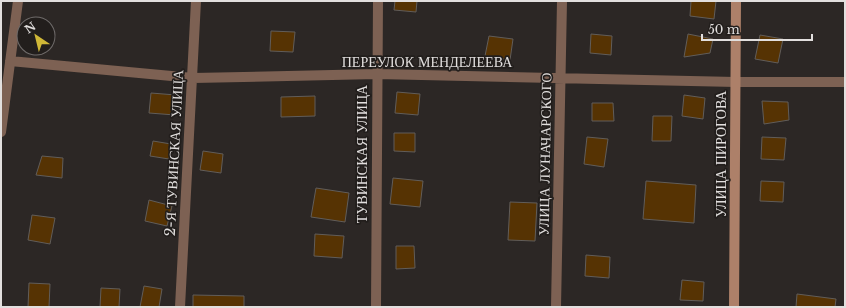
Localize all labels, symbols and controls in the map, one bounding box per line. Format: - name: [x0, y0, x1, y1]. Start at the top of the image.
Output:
- north arrow: [16, 16, 56, 56]
- scale bar: [702, 16, 812, 42]
- text: N: [22, 19, 39, 37]
- text: 50 m: [708, 22, 740, 37]
- street label: ПЕРЕУЛОК МЕНДЕЛЕЕВА: [342, 53, 513, 71]
- street label: 2-Я ТУВИНСКАЯ УЛИЦА: [161, 68, 187, 237]
- street label: УЛИЦА ЛУНАЧАРСКОГО: [535, 72, 555, 236]
- street label: ТУВИНСКАЯ УЛИЦА: [353, 84, 371, 223]
- street label: УЛИЦА ПИРОГОВА: [712, 90, 730, 217]

